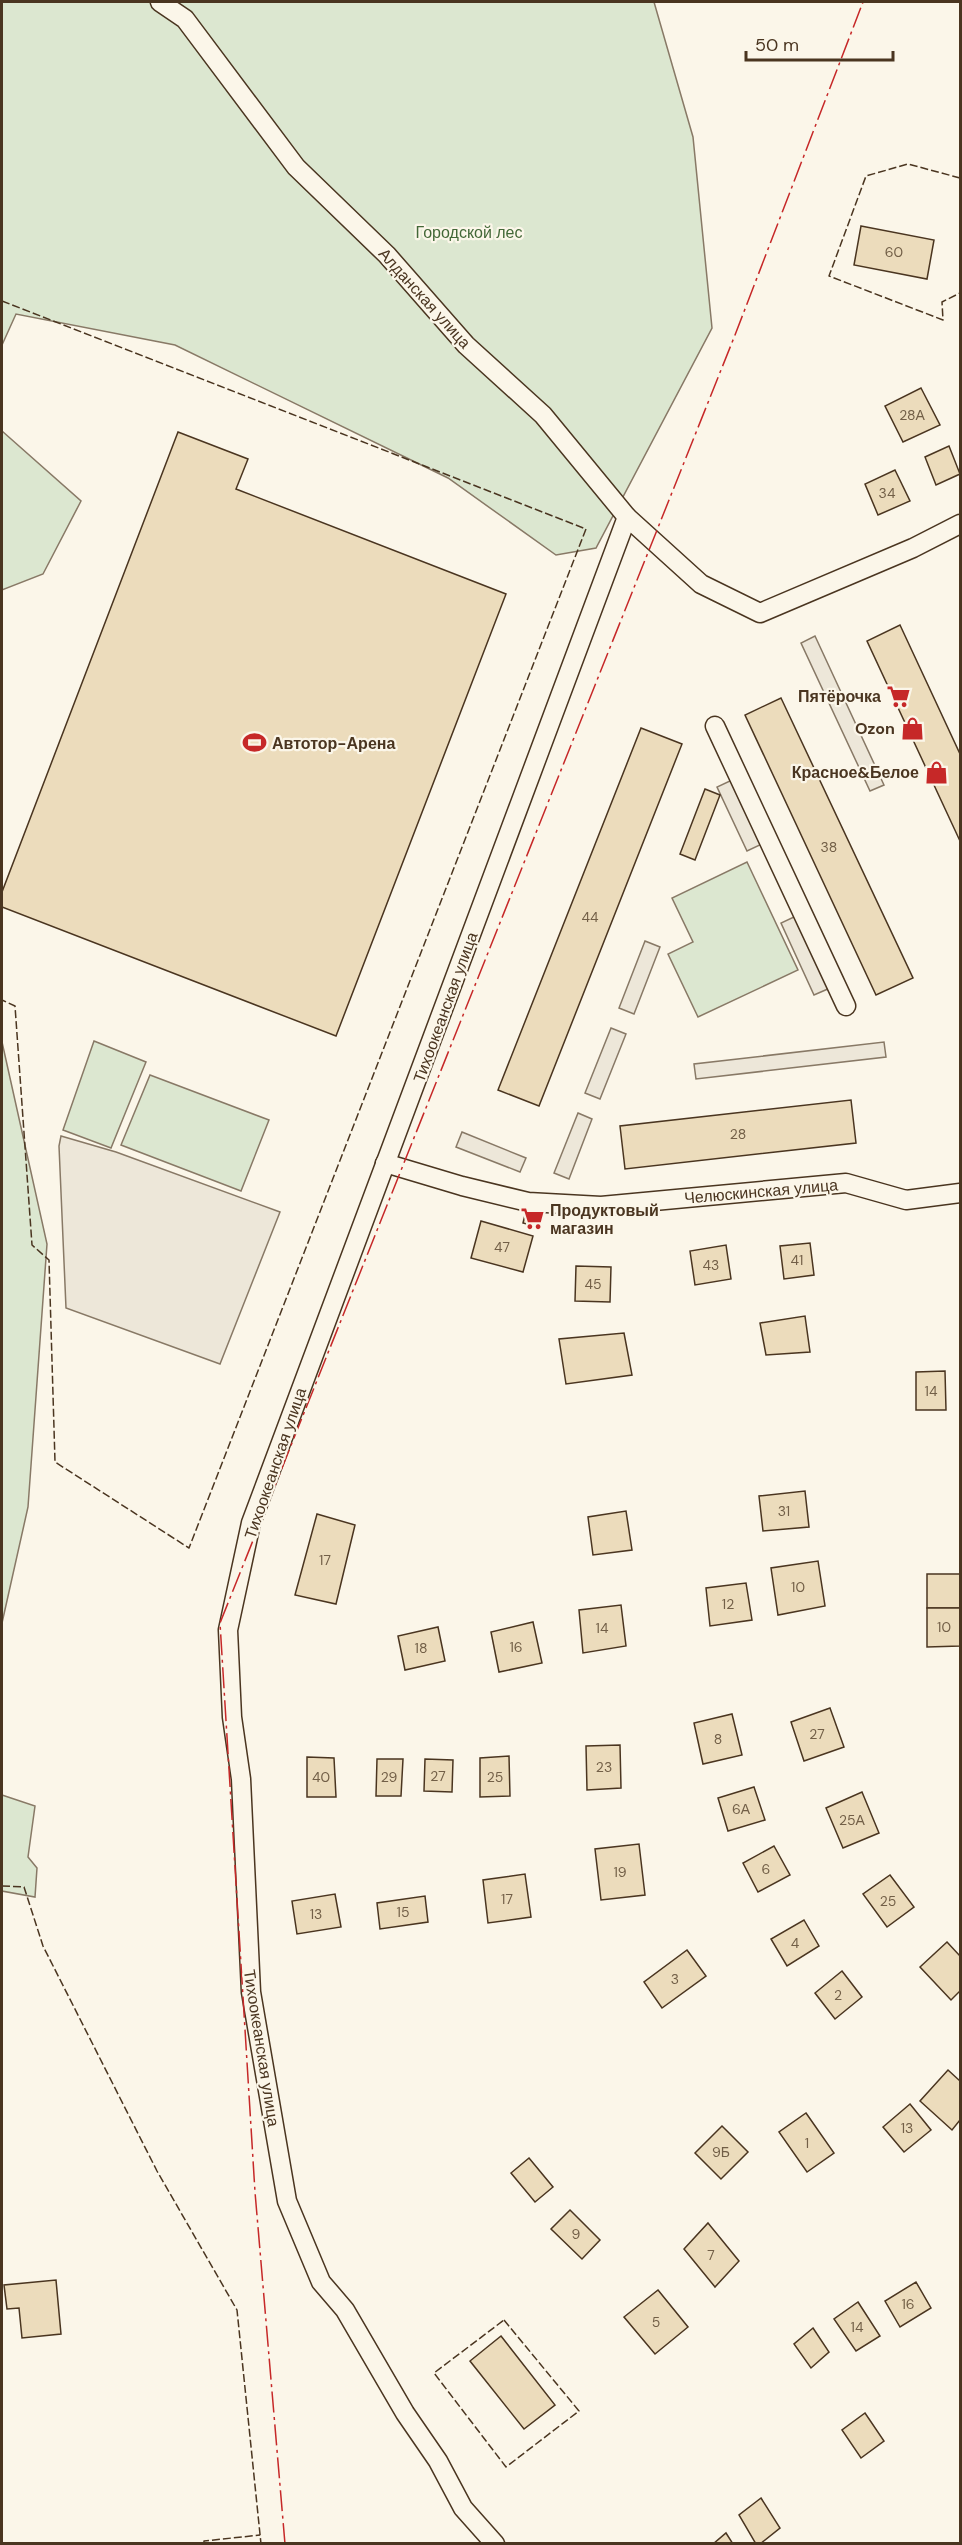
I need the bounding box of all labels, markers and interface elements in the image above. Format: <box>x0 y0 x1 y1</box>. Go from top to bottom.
scale bar <box>746 24 893 62</box>
text: 50 m <box>755 33 799 57</box>
park label: Городской лес <box>416 222 522 243</box>
house number: 60 <box>885 243 903 261</box>
street label: Алданская улица <box>374 244 475 353</box>
house number: 28А <box>899 406 925 424</box>
house number: 34 <box>879 484 896 502</box>
supermarket icon: Пятёрочка <box>886 683 912 709</box>
place label: Пятёрочка <box>798 686 881 707</box>
shop icon: Ozon <box>900 715 926 741</box>
place label: Ozon <box>855 718 895 739</box>
sports icon: Автотор-Арена <box>241 730 267 756</box>
place label: Автотор-Арена <box>272 733 395 754</box>
shop icon: Красное&Белое <box>924 759 950 785</box>
place label: Красное&Белое <box>792 762 919 783</box>
house number: 38 <box>821 838 837 856</box>
house number: 44 <box>582 908 599 926</box>
street label: Тихоокеанская улица <box>408 929 482 1085</box>
house number: 28 <box>730 1125 746 1143</box>
street label: Челюскинская улица <box>683 1174 839 1209</box>
place label: Продуктовый магазин <box>550 1200 659 1239</box>
supermarket icon: Продуктовый магазин <box>519 1206 545 1232</box>
house number: 47 <box>494 1238 510 1256</box>
house number: 41 <box>791 1251 803 1269</box>
house number: 43 <box>703 1256 719 1274</box>
house number: 45 <box>584 1275 602 1293</box>
house number: 14 <box>925 1382 938 1400</box>
street label: Тихоокеанская улица <box>240 1385 311 1542</box>
house number: 31 <box>778 1502 790 1520</box>
house number: 17 <box>319 1551 331 1569</box>
house number: 10 <box>791 1578 805 1596</box>
house number: 12 <box>722 1595 734 1613</box>
house number: 10 <box>937 1618 951 1636</box>
house number: 14 <box>596 1619 609 1637</box>
house number: 16 <box>509 1638 523 1656</box>
house number: 18 <box>415 1639 427 1657</box>
house number: 27 <box>809 1725 825 1743</box>
house number: 8 <box>714 1730 722 1748</box>
house number: 23 <box>596 1758 612 1776</box>
house number: 27 <box>430 1767 446 1785</box>
house number: 40 <box>312 1768 330 1786</box>
house number: 29 <box>381 1768 398 1786</box>
house number: 25 <box>487 1768 503 1786</box>
house number: 6А <box>732 1800 751 1818</box>
house number: 25А <box>839 1811 866 1829</box>
house number: 6 <box>762 1860 770 1878</box>
house number: 19 <box>613 1863 627 1881</box>
house number: 17 <box>501 1890 513 1908</box>
house number: 25 <box>880 1892 896 1910</box>
house number: 15 <box>397 1903 409 1921</box>
house number: 13 <box>310 1905 322 1923</box>
house number: 4 <box>791 1934 800 1952</box>
street label: Тихоокеанская улица <box>239 1968 284 2128</box>
house number: 3 <box>671 1970 679 1988</box>
house number: 2 <box>834 1986 842 2004</box>
house number: 13 <box>901 2119 913 2137</box>
house number: 1 <box>805 2134 809 2152</box>
house number: 9Б <box>712 2143 730 2161</box>
house number: 9 <box>572 2225 581 2243</box>
house number: 7 <box>707 2246 715 2264</box>
house number: 16 <box>901 2295 915 2313</box>
house number: 5 <box>652 2313 660 2331</box>
house number: 14 <box>851 2318 864 2336</box>

